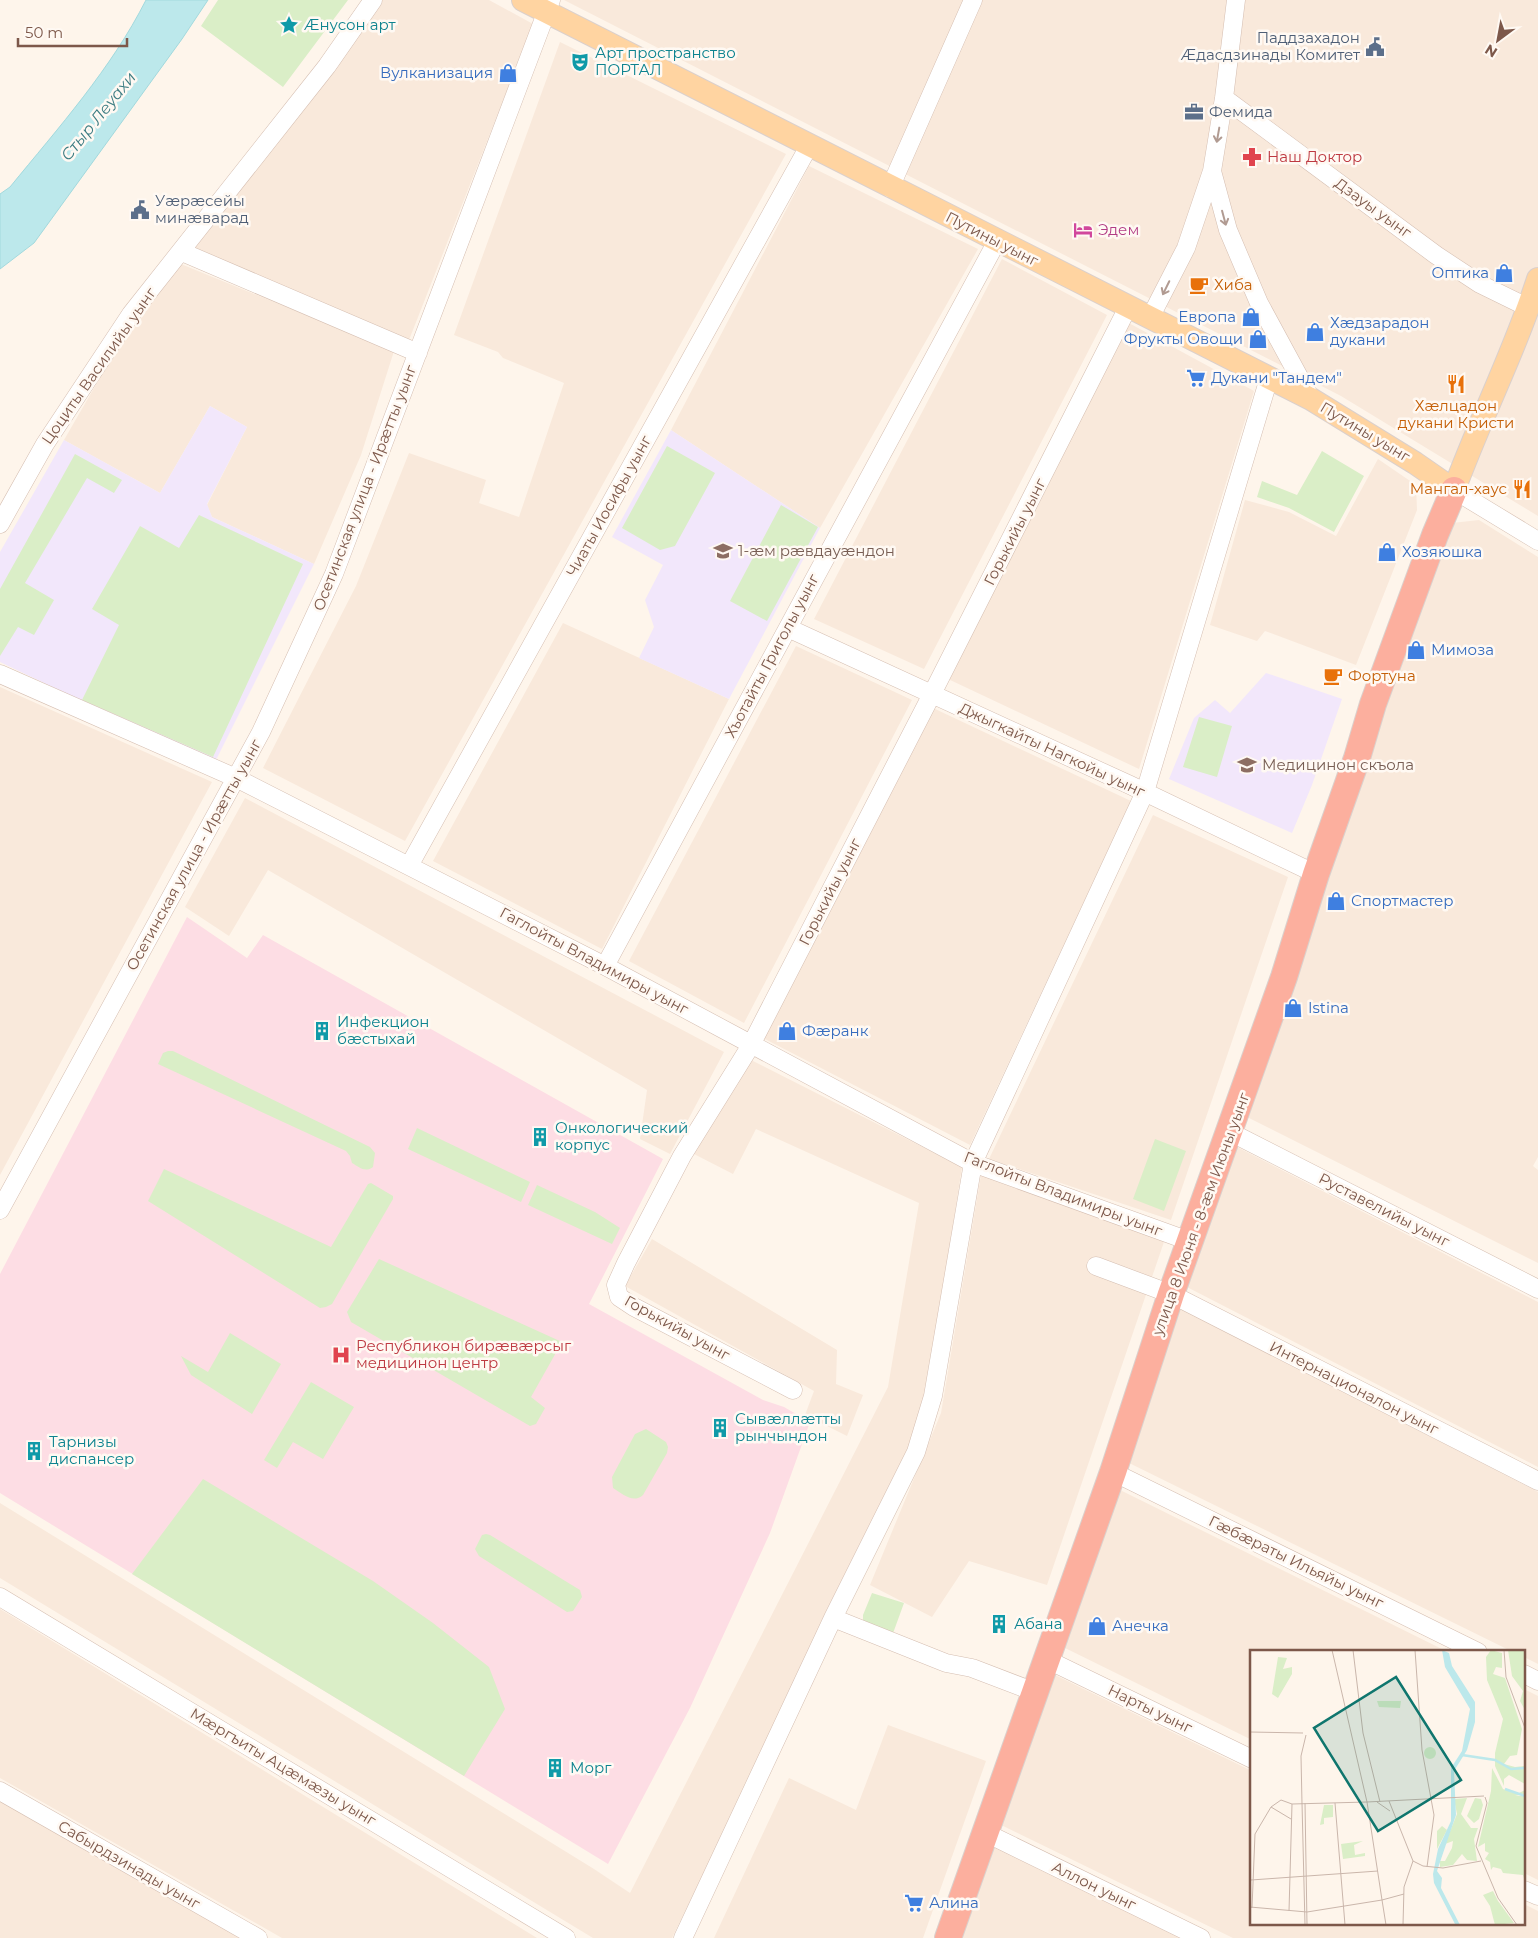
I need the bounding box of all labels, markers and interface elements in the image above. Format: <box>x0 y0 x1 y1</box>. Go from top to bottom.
place icon: Æнусон арт <box>278 14 300 36</box>
scale bar <box>18 15 126 47</box>
place label: Æнусон арт <box>304 15 396 34</box>
north arrow <box>1473 15 1523 65</box>
text: 50 m <box>25 23 63 42</box>
place label: Паддзахадон Æдасдзинады Комитет <box>1181 28 1361 64</box>
public building icon: Паддзахадон Æдасдзинады Комитет <box>1364 36 1386 58</box>
text: N <box>1482 40 1501 62</box>
place label: Арт пространство ПОРТАЛ <box>595 43 736 79</box>
theatre icon: Арт пространство ПОРТАЛ <box>569 51 591 73</box>
shop icon: Вулканизация <box>497 62 519 84</box>
place label: Вулканизация <box>380 63 493 82</box>
water label: Стыр Леуахи <box>57 68 140 164</box>
office icon: Фемида <box>1183 101 1205 123</box>
place label: Фемида <box>1209 102 1273 121</box>
one-way arrow <box>1213 127 1223 143</box>
pharmacy icon: Наш Доктор <box>1241 146 1263 168</box>
place label: Наш Доктор <box>1267 147 1362 166</box>
street label: Дзауы уынг <box>1331 173 1416 242</box>
place label: Уæрæсейы минæварад <box>155 191 249 227</box>
public building icon: Уæрæсейы минæварад <box>129 199 151 221</box>
street label: Путины уынг <box>943 207 1042 270</box>
one-way arrow <box>1220 209 1230 225</box>
hotel icon: Эдем <box>1072 219 1094 241</box>
place label: Эдем <box>1098 220 1139 239</box>
shop icon: Оптика <box>1493 262 1515 284</box>
place label: Оптика <box>1431 263 1489 282</box>
cafe icon: Хиба <box>1188 274 1210 296</box>
place label: Хиба <box>1214 275 1253 294</box>
one-way arrow <box>1160 280 1170 295</box>
street label: Цоциты Василийы уынг <box>37 283 161 448</box>
shop icon: Европа <box>1240 306 1262 328</box>
place label: Европа <box>1178 307 1236 326</box>
place label: Хæдзарадон дукани <box>1330 313 1429 349</box>
shop icon: Хæдзарадон дукани <box>1304 321 1326 343</box>
shop icon: Фрукты Овощи <box>1247 328 1269 350</box>
place label: Фрукты Овощи <box>1124 329 1243 348</box>
street label: Осетинская улица - Ирæтты уынг <box>309 361 421 613</box>
supermarket icon: Дукани "Тандем" <box>1185 367 1207 389</box>
place label: Дукани "Тандем" <box>1211 368 1342 387</box>
restaurant icon: Хæлцадон дукани Кристи <box>1445 373 1467 395</box>
place label: Хæлцадон дукани Кристи <box>1398 396 1514 432</box>
street label: Путины уынг <box>1317 397 1414 466</box>
street label: Чиаты Иосифы уынг <box>562 431 656 580</box>
street label: Горькийы уынг <box>979 474 1050 588</box>
restaurant icon: Мангал-хаус <box>1511 478 1533 500</box>
place label: Мангал-хаус <box>1410 479 1507 498</box>
school or university icon: 1-æм рӕвдауӕндон <box>712 540 734 562</box>
place label: 1-æм рӕвдауӕндон <box>738 541 895 560</box>
shop icon: Хозяюшка <box>1376 541 1398 563</box>
place label: Хозяюшка <box>1402 542 1482 561</box>
street label: Хъотайты Григолы уынг <box>720 570 823 741</box>
shop icon: Мимоза <box>1405 639 1427 661</box>
place label: Мимоза <box>1431 640 1494 659</box>
cafe icon: Фортуна <box>1322 665 1344 687</box>
place label: Фортуна <box>1348 666 1416 685</box>
street label: Джыгкайты Нагкойы уынг <box>956 698 1149 801</box>
street label: Осетинская улица - Ирæтты уынг <box>122 735 266 974</box>
school or university icon: Медицинон скъола <box>1236 754 1258 776</box>
place label: Медицинон скъола <box>1262 755 1414 774</box>
street label: Горькийы уынг <box>794 834 865 948</box>
shop icon: Спортмастер <box>1325 890 1347 912</box>
place label: Спортмастер <box>1351 891 1454 910</box>
street label: Гаглойты Владимиры уынг <box>497 903 693 1019</box>
shop icon: Istina <box>1282 997 1304 1019</box>
place label: Istina <box>1308 998 1349 1017</box>
place label: Инфекцион бæстыхай <box>337 1012 430 1048</box>
building icon: Инфекцион бæстыхай <box>311 1020 333 1042</box>
shop icon: Фæранк <box>776 1020 798 1042</box>
place label: Фæранк <box>802 1021 869 1040</box>
street label: улица 8 Июня - 8-ӕм Июны уынг <box>1147 1089 1254 1339</box>
place label: Онкологический корпус <box>555 1118 688 1154</box>
building icon: Онкологический корпус <box>529 1126 551 1148</box>
street label: Гаглойты Владимиры уынг <box>961 1147 1166 1240</box>
street label: Руставелийы уынг <box>1316 1168 1454 1251</box>
street label: Горькийы уынг <box>621 1291 734 1365</box>
place label: Республикон бирæвæрсыг медицинон центр <box>356 1336 572 1372</box>
street label: Интернационалон уынг <box>1267 1337 1443 1439</box>
hospital icon: Республикон бирæвæрсыг медицинон центр <box>330 1344 352 1366</box>
place label: Сывæллæтты рынчындон <box>735 1409 841 1445</box>
building icon: Сывæллæтты рынчындон <box>709 1417 731 1439</box>
place label: Тарнизы диспансер <box>49 1432 134 1468</box>
building icon: Тарнизы диспансер <box>23 1440 45 1462</box>
street label: Гæбæраты Ильяйы уынг <box>1206 1511 1387 1613</box>
building icon: Абана <box>988 1613 1010 1635</box>
place label: Абана <box>1014 1614 1062 1633</box>
shop icon: Анечка <box>1086 1615 1108 1637</box>
place label: Анечка <box>1112 1616 1169 1635</box>
inset map <box>1250 1650 1526 1926</box>
street label: Нарты уынг <box>1105 1680 1196 1737</box>
street label: Мӕргъиты Ацӕмӕзы уынг <box>187 1703 380 1830</box>
building icon: Морг <box>544 1757 566 1779</box>
place label: Морг <box>570 1758 612 1777</box>
street label: Сабырдзинады уынг <box>55 1816 205 1914</box>
street label: Аллон уынг <box>1049 1857 1140 1914</box>
supermarket icon: Алина <box>903 1892 925 1914</box>
place label: Алина <box>929 1893 979 1912</box>

